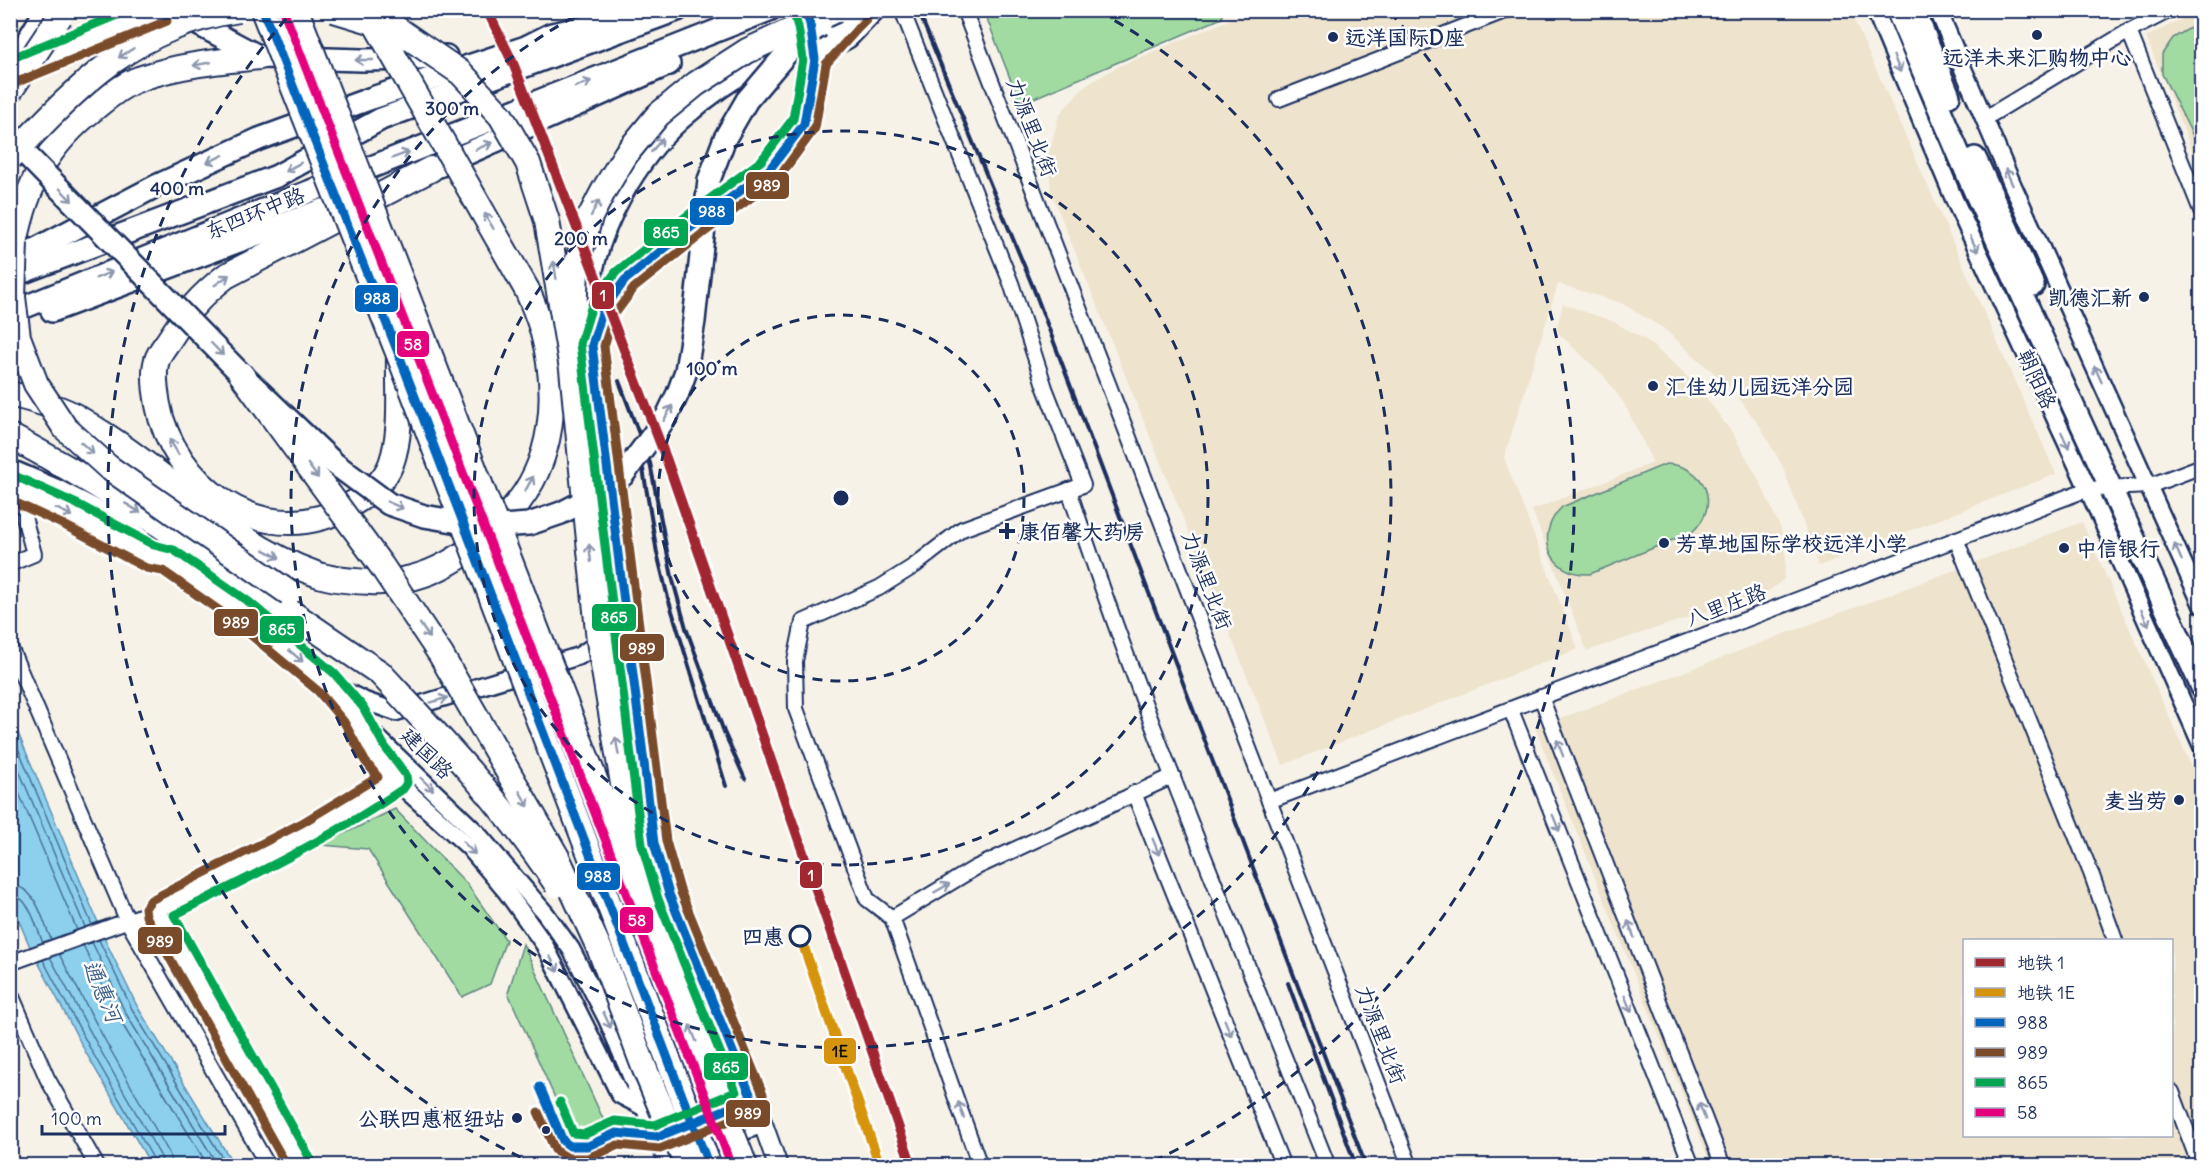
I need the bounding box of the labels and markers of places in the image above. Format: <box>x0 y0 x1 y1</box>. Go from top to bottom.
place label: 远洋国际D座 <box>1345 24 1465 51</box>
marker: 远洋未来汇购物中心 <box>2030 28 2044 42</box>
marker: 远洋国际D座 <box>1326 30 1340 44</box>
place label: 远洋未来汇购物中心 <box>1943 44 2132 71</box>
place label: 凯德汇新 <box>2048 284 2132 311</box>
marker: 凯德汇新 <box>2137 290 2151 304</box>
place label: 汇佳幼儿园远洋分园 <box>1665 373 1854 400</box>
marker: 汇佳幼儿园远洋分园 <box>1646 379 1660 393</box>
centre of rings <box>831 488 851 508</box>
place label: 康佰馨大药房 <box>1019 518 1145 545</box>
marker: 康佰馨大药房 <box>1000 524 1014 538</box>
place label: 芳草地国际学校远洋小学 <box>1676 530 1907 557</box>
place label: 中信银行 <box>2076 535 2160 562</box>
marker: 芳草地国际学校远洋小学 <box>1657 536 1671 550</box>
marker: 中信银行 <box>2057 541 2071 555</box>
place label: 麦当劳 <box>2104 787 2167 814</box>
marker: 麦当劳 <box>2172 793 2186 807</box>
place label: 四惠 <box>742 923 784 950</box>
marker: 四惠 <box>789 925 811 947</box>
place label: 公联四惠枢纽站 <box>358 1105 505 1132</box>
marker: 公联四惠枢纽站 <box>510 1111 524 1125</box>
unlabelled marker <box>540 1124 552 1136</box>

